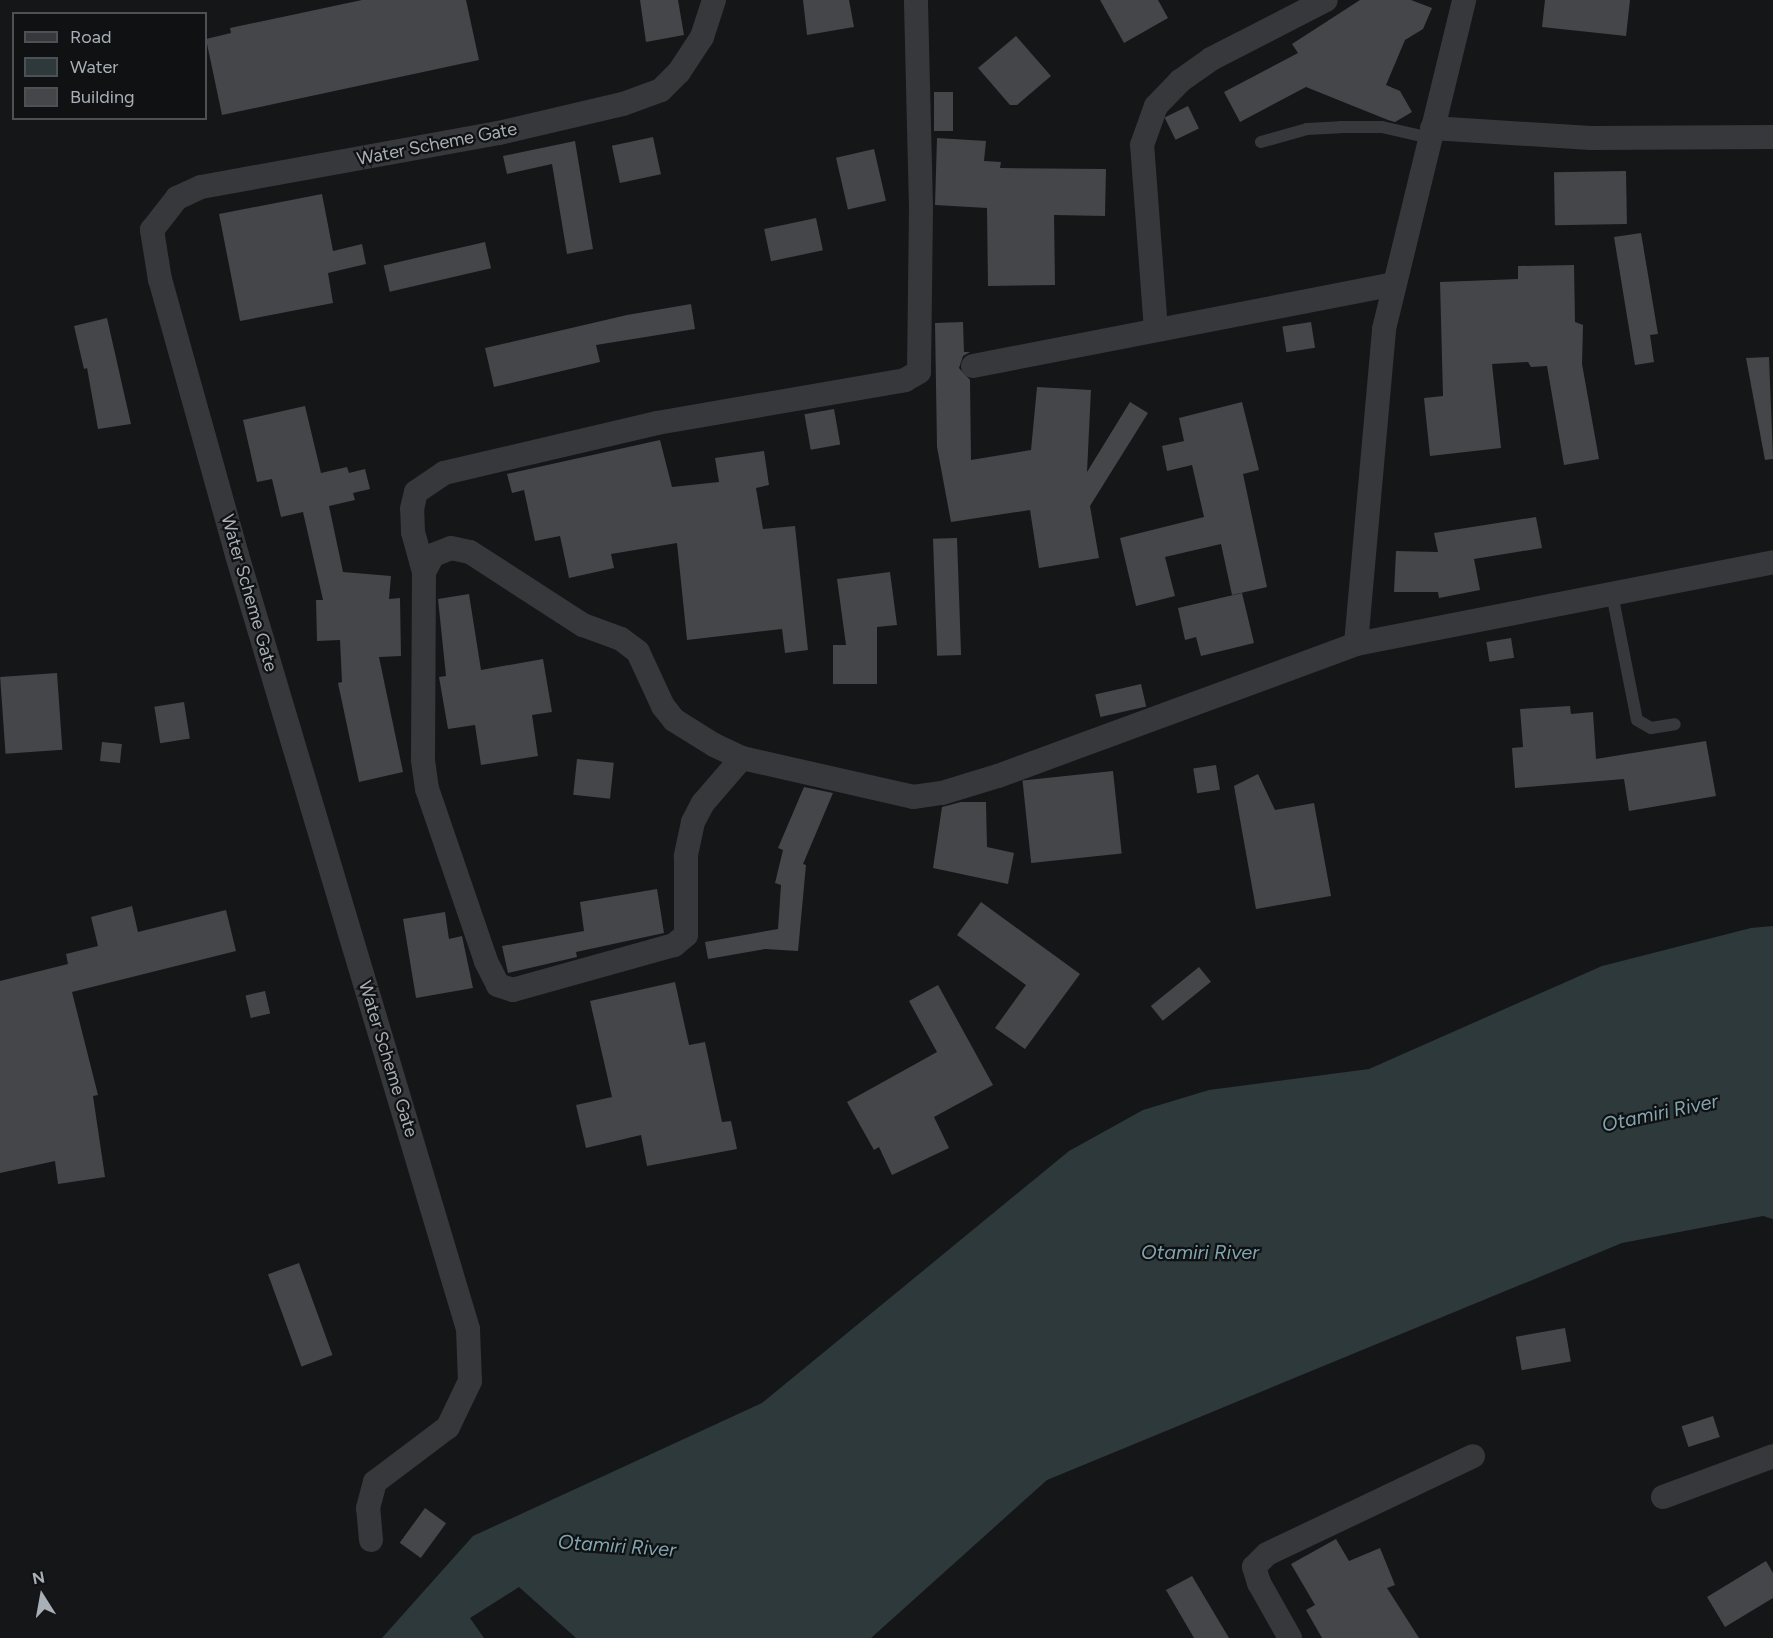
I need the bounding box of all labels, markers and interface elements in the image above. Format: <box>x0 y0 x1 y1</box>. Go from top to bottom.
legend <box>12 12 207 120</box>
text: Road <box>70 26 111 48</box>
text: Water <box>70 56 118 78</box>
text: Building <box>70 86 135 108</box>
street label: Water Scheme Gate <box>355 118 519 170</box>
street label: Water Scheme Gate <box>216 512 282 674</box>
street label: Water Scheme Gate <box>354 978 422 1140</box>
water label: Otamiri River <box>1600 1089 1720 1137</box>
water label: Otamiri River <box>1141 1240 1259 1264</box>
water label: Otamiri River <box>557 1530 677 1562</box>
north arrow <box>12 1566 72 1626</box>
text: N <box>31 1567 46 1588</box>

